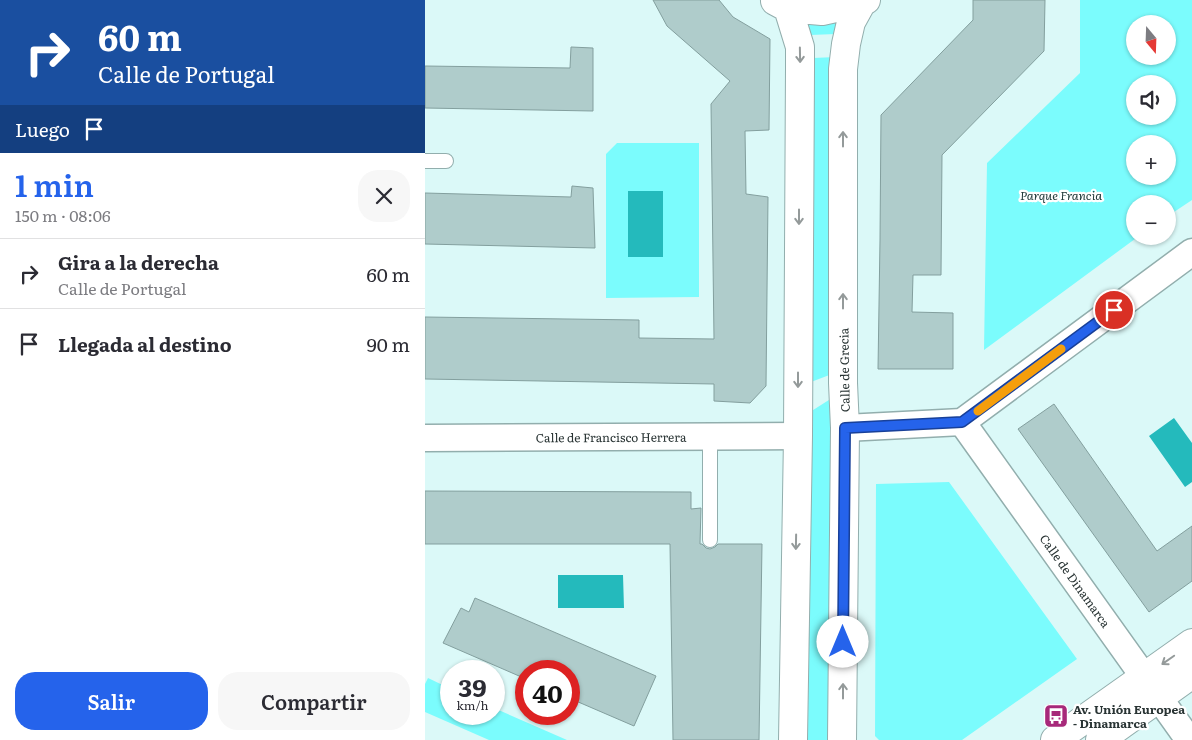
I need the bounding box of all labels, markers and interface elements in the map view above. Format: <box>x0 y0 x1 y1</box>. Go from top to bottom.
text: 60 m <box>98 10 182 62</box>
north arrow <box>1126 15 1176 65</box>
map controls <box>1126 15 1176 245</box>
icon: right <box>15 20 80 85</box>
one-way arrow <box>795 46 805 63</box>
text: Calle de Portugal <box>98 57 275 90</box>
button: sound <box>1126 75 1176 125</box>
text: Luego <box>15 115 70 143</box>
icon: arrive <box>80 115 108 143</box>
one-way arrow <box>838 131 848 148</box>
button: + <box>1126 135 1176 185</box>
text: 1 min <box>15 162 94 206</box>
button: close <box>358 170 410 222</box>
park label: Parque Francia <box>1020 186 1102 204</box>
button: − <box>1126 195 1176 245</box>
text: 150 m · 08:06 <box>15 203 111 227</box>
one-way arrow <box>794 209 804 225</box>
text: Gira a la derecha <box>58 248 219 276</box>
icon: right <box>15 260 43 288</box>
text: 60 m <box>367 260 410 288</box>
text: Calle de Portugal <box>58 276 186 300</box>
pin <box>1093 289 1135 331</box>
one-way arrow <box>838 294 848 310</box>
icon: arrive <box>1100 296 1128 324</box>
street label: Calle de Grecia <box>834 327 854 412</box>
icon: arrive <box>15 330 43 358</box>
text: Llegada al destino <box>58 330 232 358</box>
text: 90 m <box>367 330 410 358</box>
one-way arrow <box>793 372 803 388</box>
street label: Calle de Francisco Herrera <box>536 428 687 446</box>
street label: Calle de Dinamarca <box>1036 530 1115 631</box>
one-way arrow <box>791 534 801 550</box>
position arrow <box>816 615 868 667</box>
one-way arrow <box>1161 655 1175 665</box>
speed limit sign: 40 <box>515 660 580 725</box>
text: 39 <box>458 668 487 705</box>
button: Salir <box>15 672 208 730</box>
button: Compartir <box>218 672 410 730</box>
one-way arrow <box>838 684 848 700</box>
text: km/h <box>457 696 488 714</box>
place label: Av. Unión Europea - Dinamarca <box>1073 700 1185 732</box>
bus stop icon: Av. Unión Europea - Dinamarca <box>1043 703 1069 729</box>

